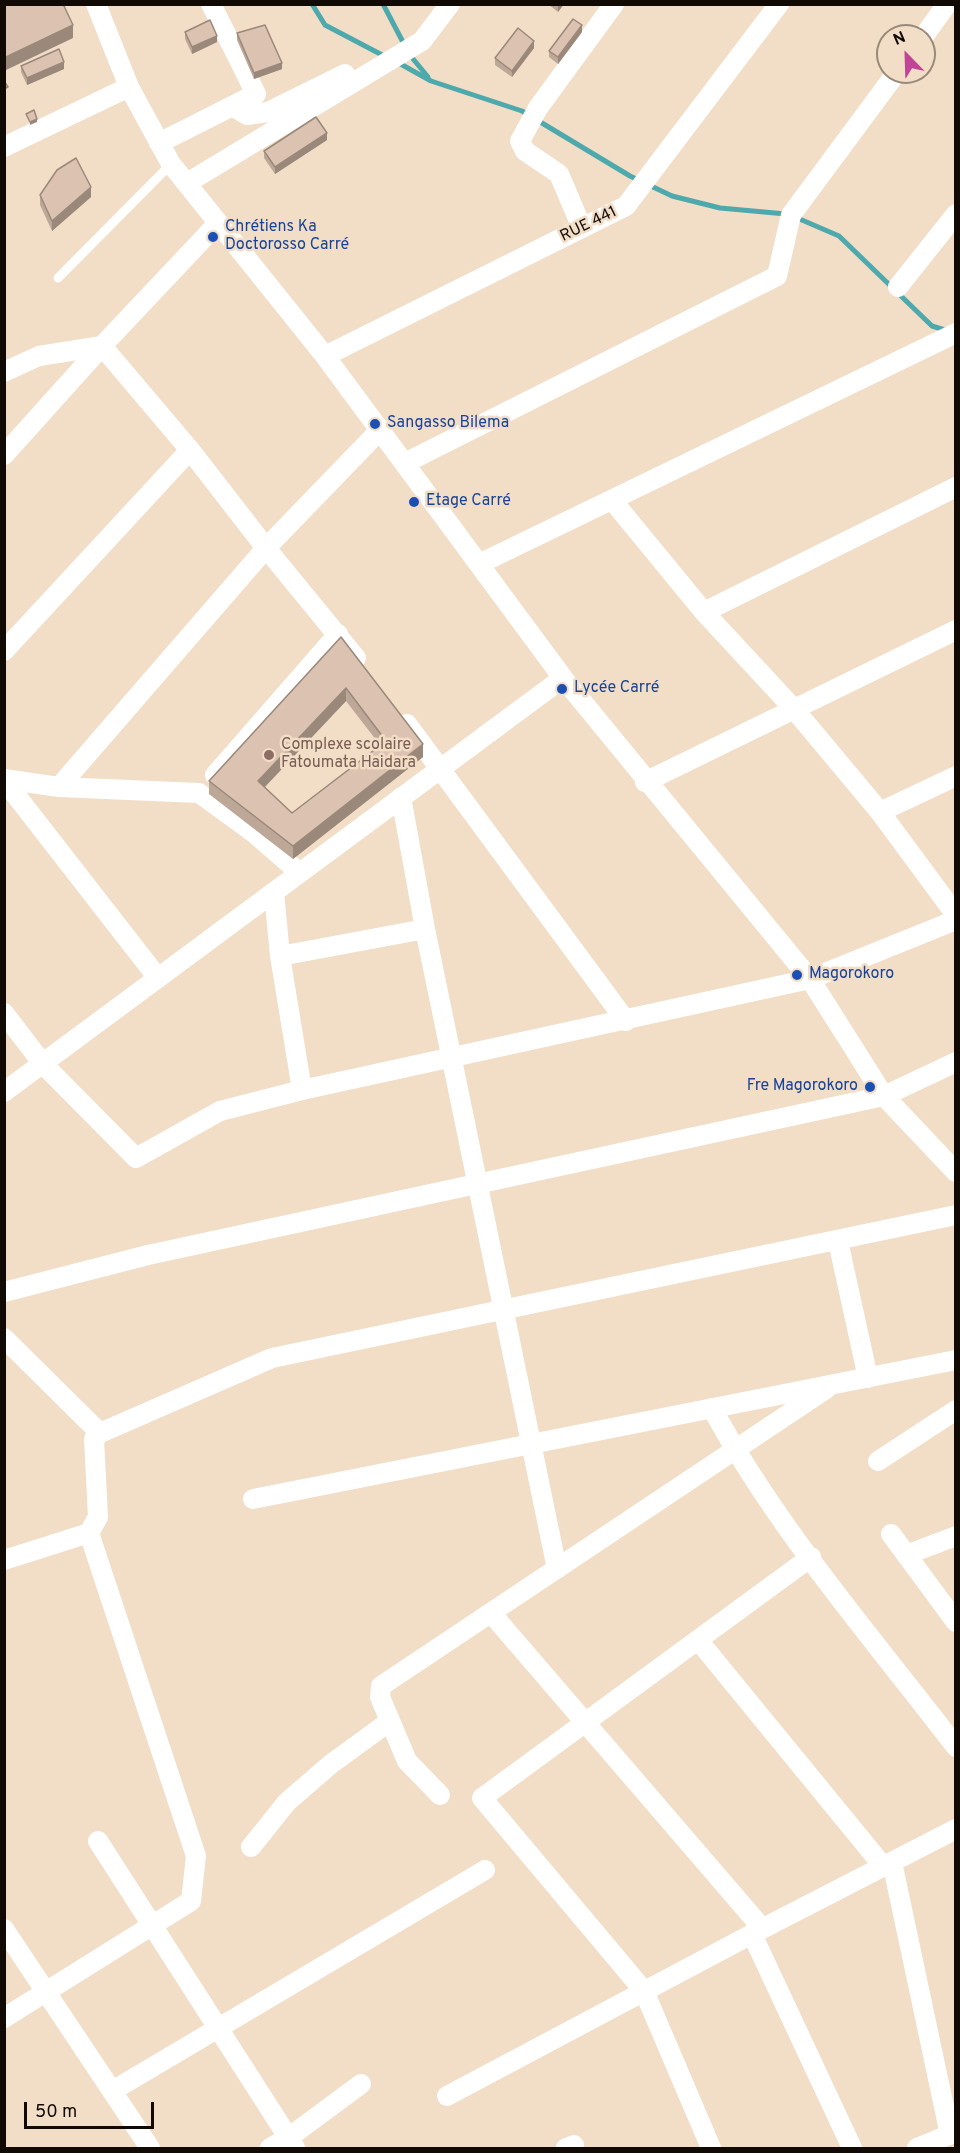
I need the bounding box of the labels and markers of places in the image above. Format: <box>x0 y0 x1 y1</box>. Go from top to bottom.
place label: Chrétiens Ka Doctorosso Carré <box>225 218 349 256</box>
marker: Chrétiens Ka Doctorosso Carré <box>206 230 220 244</box>
place label: Sangasso Bilema <box>387 414 509 434</box>
marker: Sangasso Bilema <box>368 417 382 431</box>
place label: Etage Carré <box>426 492 511 512</box>
marker: Etage Carré <box>407 495 421 509</box>
place label: Lycée Carré <box>574 679 659 699</box>
marker: Lycée Carré <box>555 682 569 696</box>
place label: Complexe scolaire Fatoumata Haidara <box>281 736 416 774</box>
marker: Complexe scolaire Fatoumata Haidara <box>262 748 276 762</box>
place label: Magorokoro <box>809 965 894 985</box>
marker: Magorokoro <box>790 968 804 982</box>
place label: Fre Magorokoro <box>747 1077 858 1097</box>
marker: Fre Magorokoro <box>863 1080 877 1094</box>

